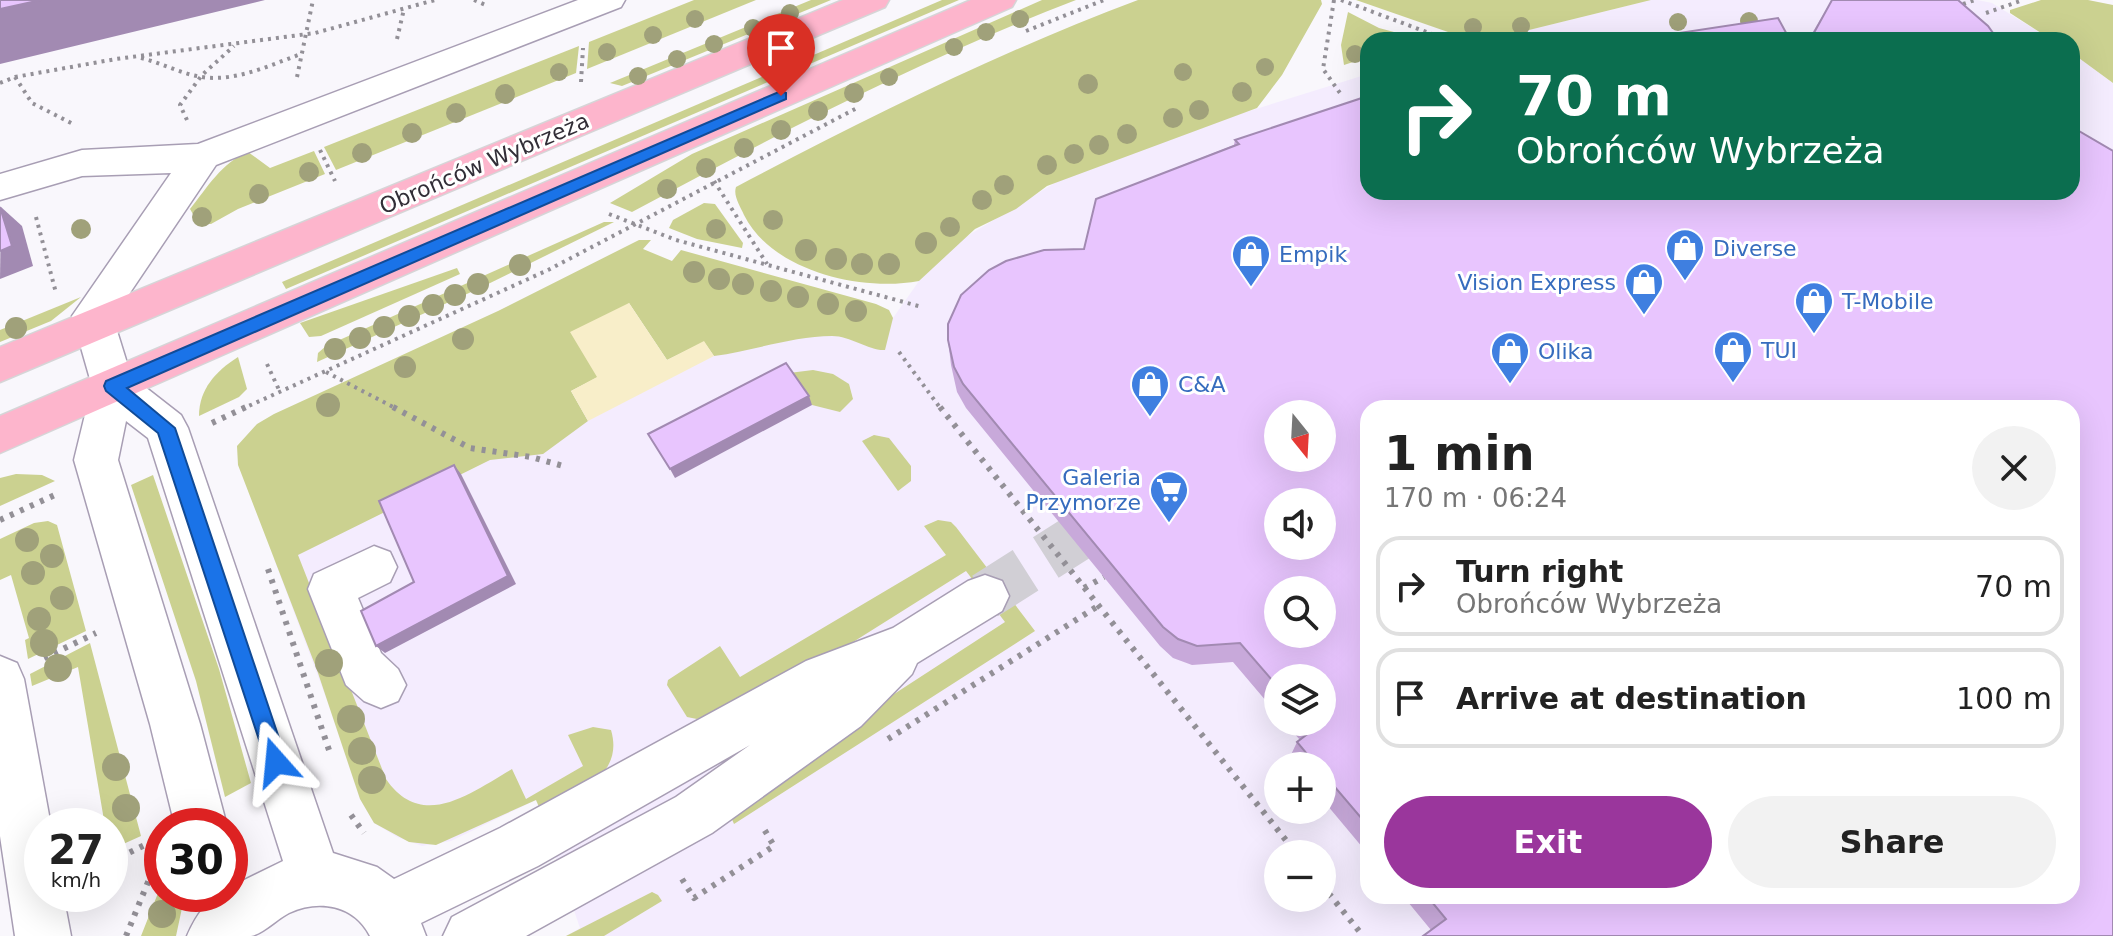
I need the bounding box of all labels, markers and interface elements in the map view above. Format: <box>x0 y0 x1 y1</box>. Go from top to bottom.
pin <box>747 14.0 815 96</box>
icon: arrive <box>759 26 803 70</box>
text: 70 m <box>1516 63 1672 128</box>
icon: right <box>1384 64 1488 168</box>
street label: Obrońców Wybrzeża <box>376 108 593 219</box>
text: Obrońców Wybrzeża <box>1516 130 1885 171</box>
shop icon: Diverse <box>1664 227 1706 282</box>
shop icon: Empik <box>1230 233 1272 288</box>
place label: Diverse <box>1713 236 1797 261</box>
place label: Empik <box>1279 242 1347 267</box>
shop icon: Vision Express <box>1623 261 1665 316</box>
place label: Vision Express <box>1457 270 1616 295</box>
shop icon: T-Mobile <box>1793 280 1835 335</box>
place label: T-Mobile <box>1841 289 1934 314</box>
shop icon: TUI <box>1712 329 1754 384</box>
shop icon: Olika <box>1489 330 1531 385</box>
place label: TUI <box>1760 338 1797 363</box>
place label: Olika <box>1538 339 1593 364</box>
shop icon: C&A <box>1129 363 1171 418</box>
place label: C&A <box>1178 372 1226 397</box>
north arrow <box>1264 400 1336 472</box>
map controls <box>1264 400 1336 912</box>
text: 1 min <box>1384 425 1535 481</box>
button: close <box>1972 426 2056 510</box>
place label: Galeria Przymorze <box>1025 465 1141 515</box>
supermarket icon: Galeria Przymorze <box>1148 469 1190 524</box>
text: 170 m · 06:24 <box>1384 483 1567 513</box>
button: sound <box>1264 488 1336 560</box>
text: Turn right <box>1456 554 1623 589</box>
icon: right <box>1388 564 1432 608</box>
text: 70 m <box>1975 569 2052 604</box>
button: search <box>1264 576 1336 648</box>
text: Obrońców Wybrzeża <box>1456 589 1722 619</box>
button: layers <box>1264 664 1336 736</box>
icon: arrive <box>1388 676 1432 720</box>
text: Arrive at destination <box>1456 681 1807 716</box>
text: 100 m <box>1956 681 2052 716</box>
position arrow <box>234 720 318 804</box>
button: + <box>1264 752 1336 824</box>
button: Exit <box>1384 796 1712 888</box>
button: Share <box>1728 796 2056 888</box>
speed limit sign: 30 <box>144 808 248 912</box>
text: 27 <box>48 827 104 873</box>
button: − <box>1264 840 1336 912</box>
text: km/h <box>51 868 101 892</box>

